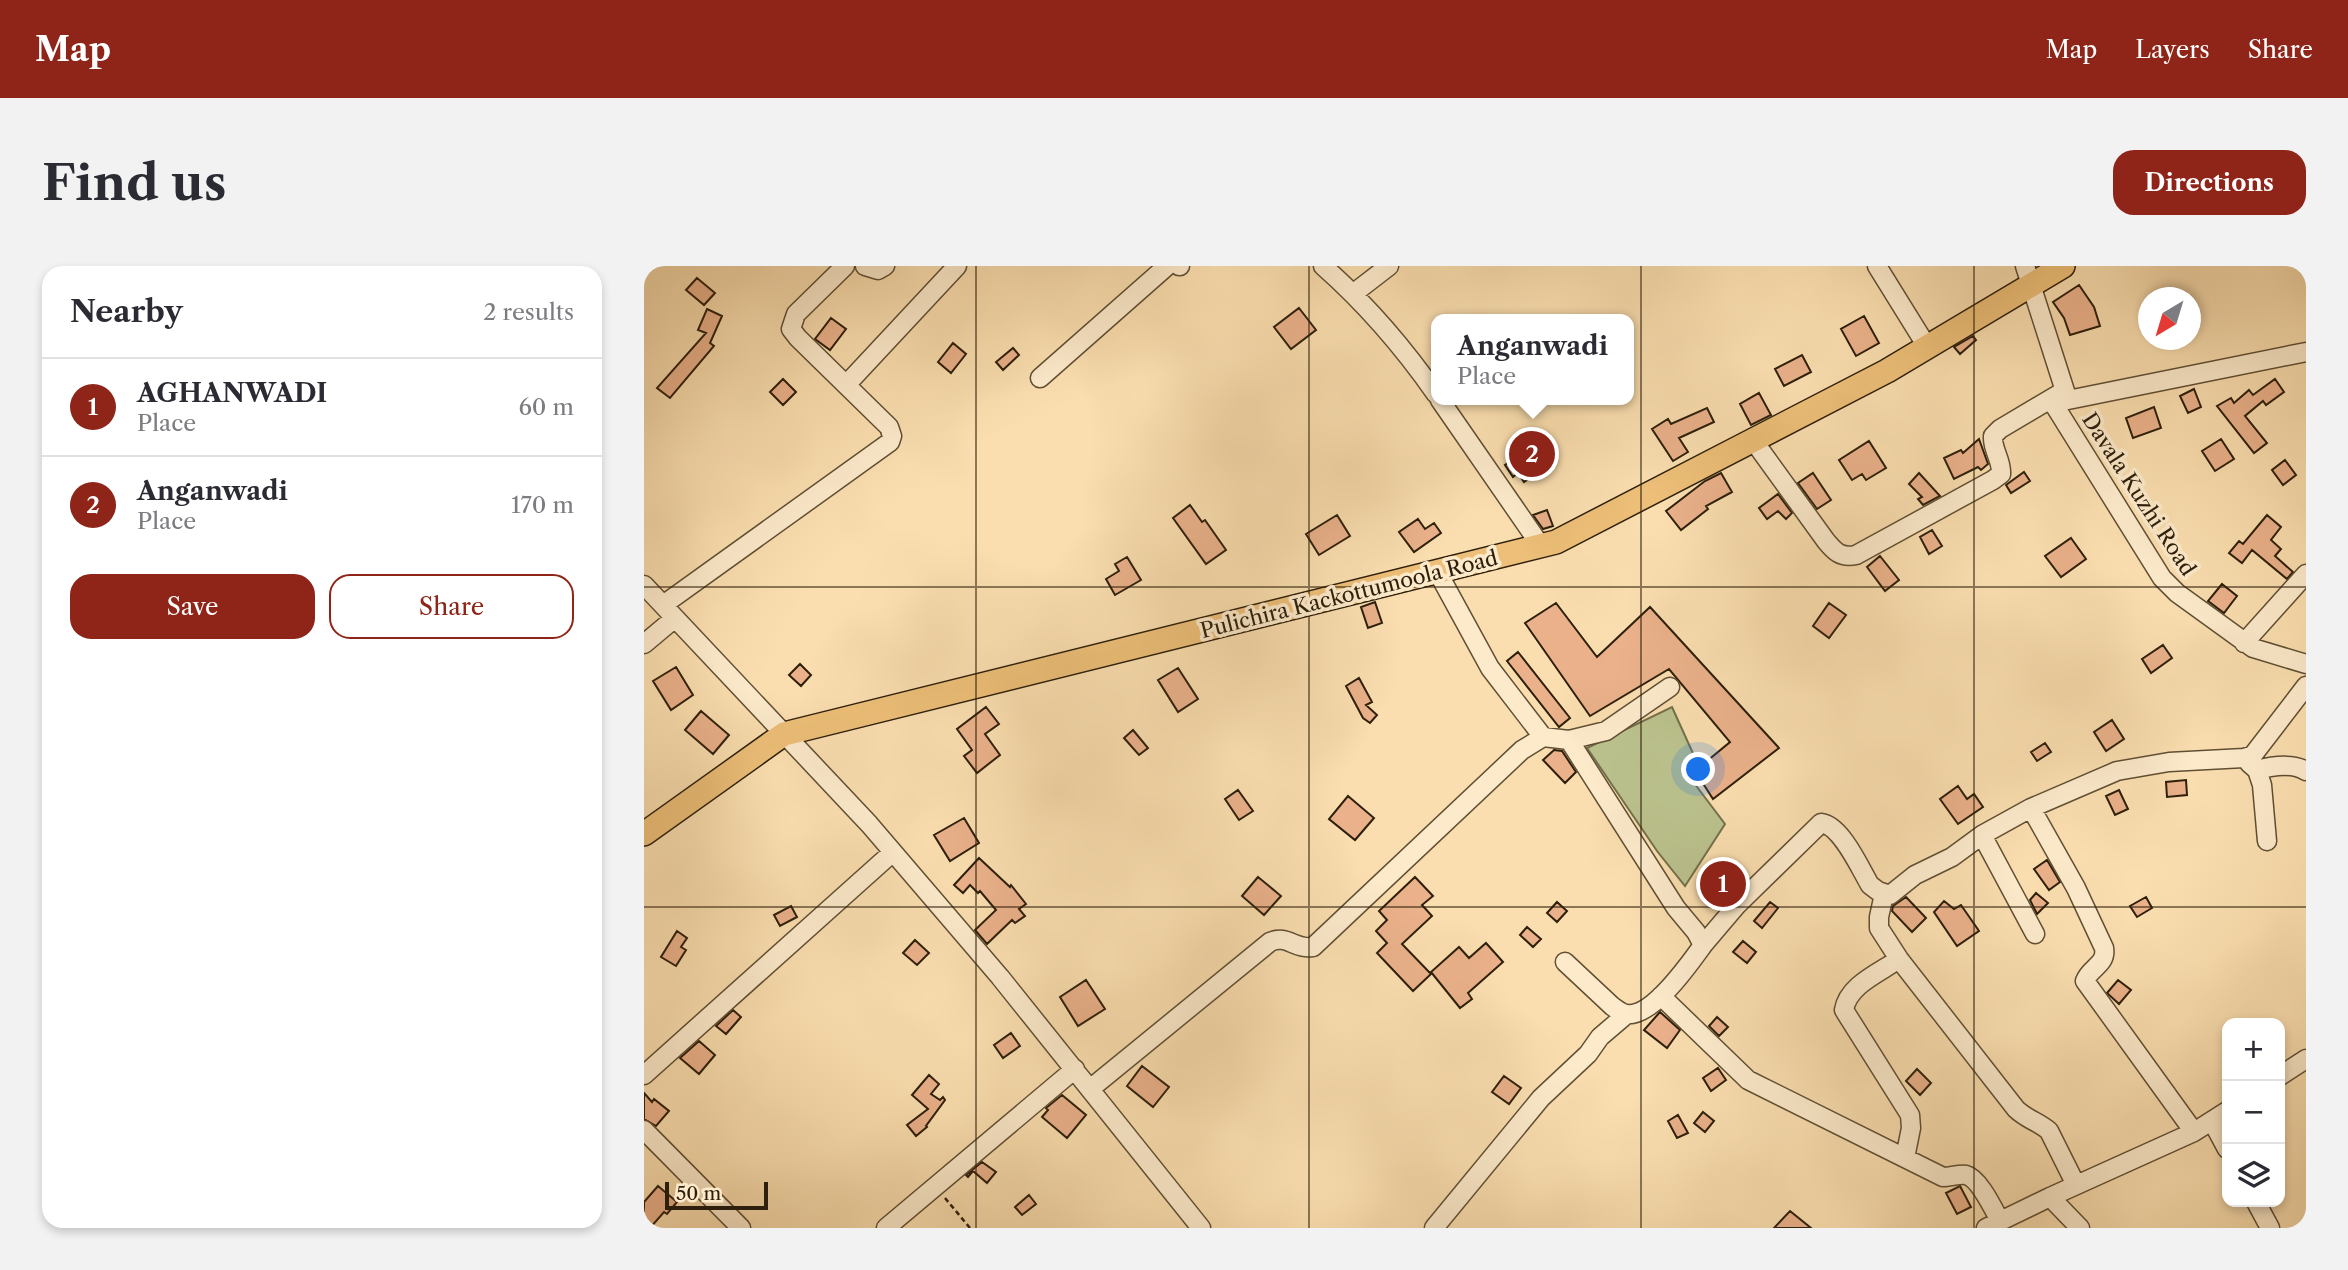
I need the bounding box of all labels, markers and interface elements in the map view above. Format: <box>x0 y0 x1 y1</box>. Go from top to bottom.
text: Map <box>35 29 111 70</box>
text: Map <box>2046 35 2097 64</box>
text: Layers <box>2135 35 2210 64</box>
text: Share <box>2248 35 2313 64</box>
button: Directions <box>2113 150 2306 215</box>
text: Find us <box>42 152 226 213</box>
north arrow <box>2138 287 2201 350</box>
text: Nearby <box>70 293 183 330</box>
text: 2 results <box>483 298 574 326</box>
popup <box>1431 314 1634 405</box>
text: Anganwadi <box>1457 330 1608 362</box>
text: Place <box>1457 362 1516 390</box>
text: AGHANWADI <box>137 377 327 409</box>
text: 1 <box>88 393 98 421</box>
text: 60 m <box>518 393 574 421</box>
street label: Davala Kuzhi Road <box>2077 408 2201 580</box>
text: Place <box>137 409 196 437</box>
pin: 2 <box>1509 428 1555 480</box>
text: Anganwadi <box>137 475 288 507</box>
text: 2 <box>86 491 100 519</box>
text: 170 m <box>511 491 574 519</box>
text: Place <box>137 507 196 535</box>
street label: Pulichira Kackottumoola Road <box>1198 545 1500 643</box>
button: Save <box>70 574 315 639</box>
button: Share <box>329 574 574 639</box>
your location <box>1681 752 1715 786</box>
pin: 1 <box>1700 858 1746 910</box>
map controls <box>2222 1018 2285 1207</box>
button: + <box>2222 1018 2285 1081</box>
button: − <box>2222 1081 2285 1144</box>
button: layers <box>2222 1144 2285 1207</box>
scale bar <box>665 1179 768 1211</box>
text: 50 m <box>676 1182 721 1205</box>

